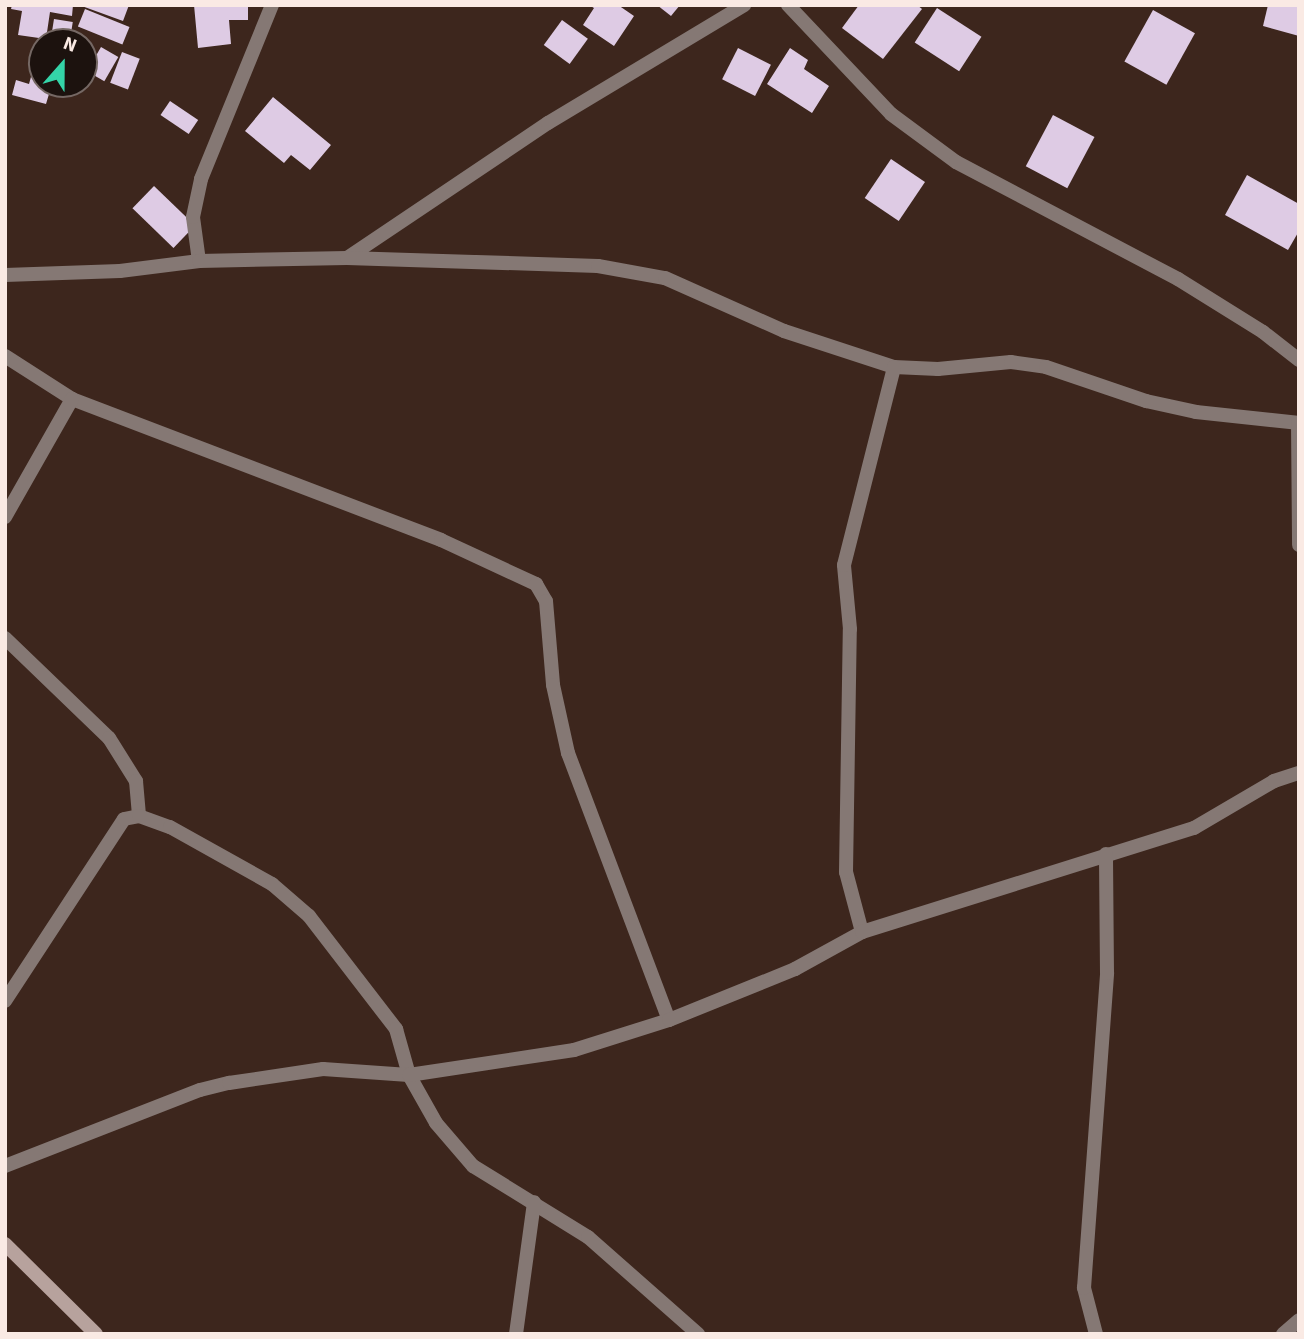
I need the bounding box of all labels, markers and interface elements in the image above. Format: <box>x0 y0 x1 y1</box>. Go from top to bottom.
north arrow <box>28 28 98 98</box>
text: N <box>59 30 81 60</box>

